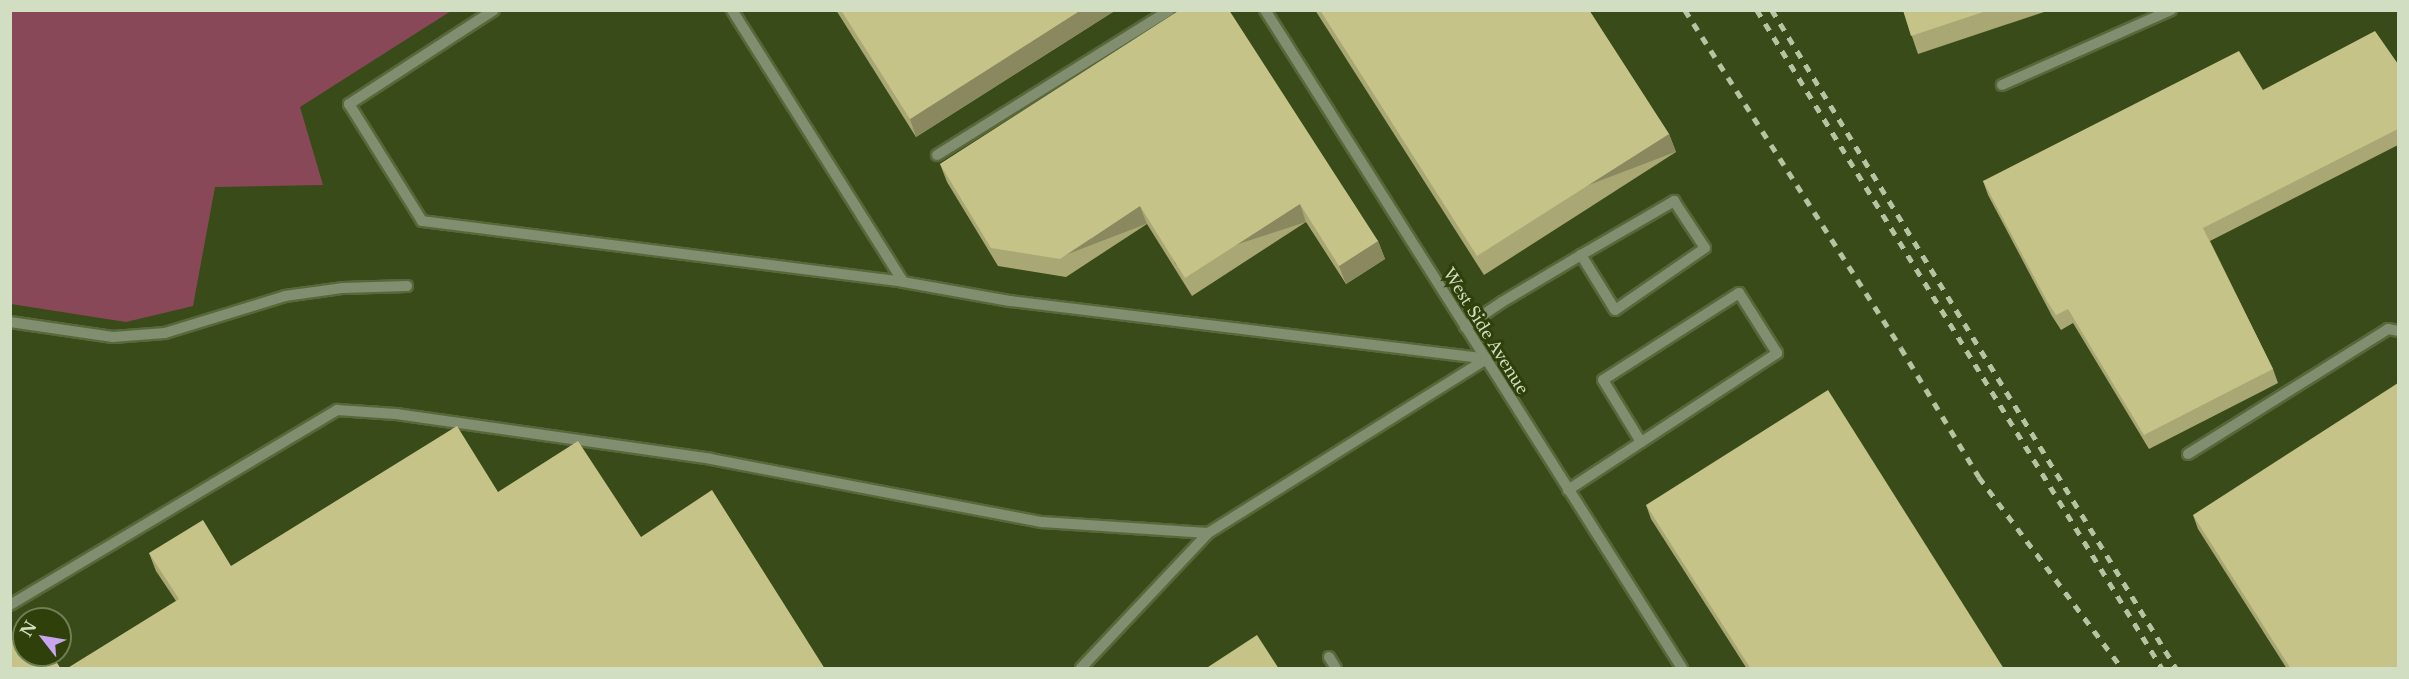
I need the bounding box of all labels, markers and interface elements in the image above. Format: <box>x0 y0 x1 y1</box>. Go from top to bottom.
street label: West Side Avenue <box>1439 264 1533 398</box>
north arrow <box>12 607 72 667</box>
text: N <box>16 617 41 640</box>

